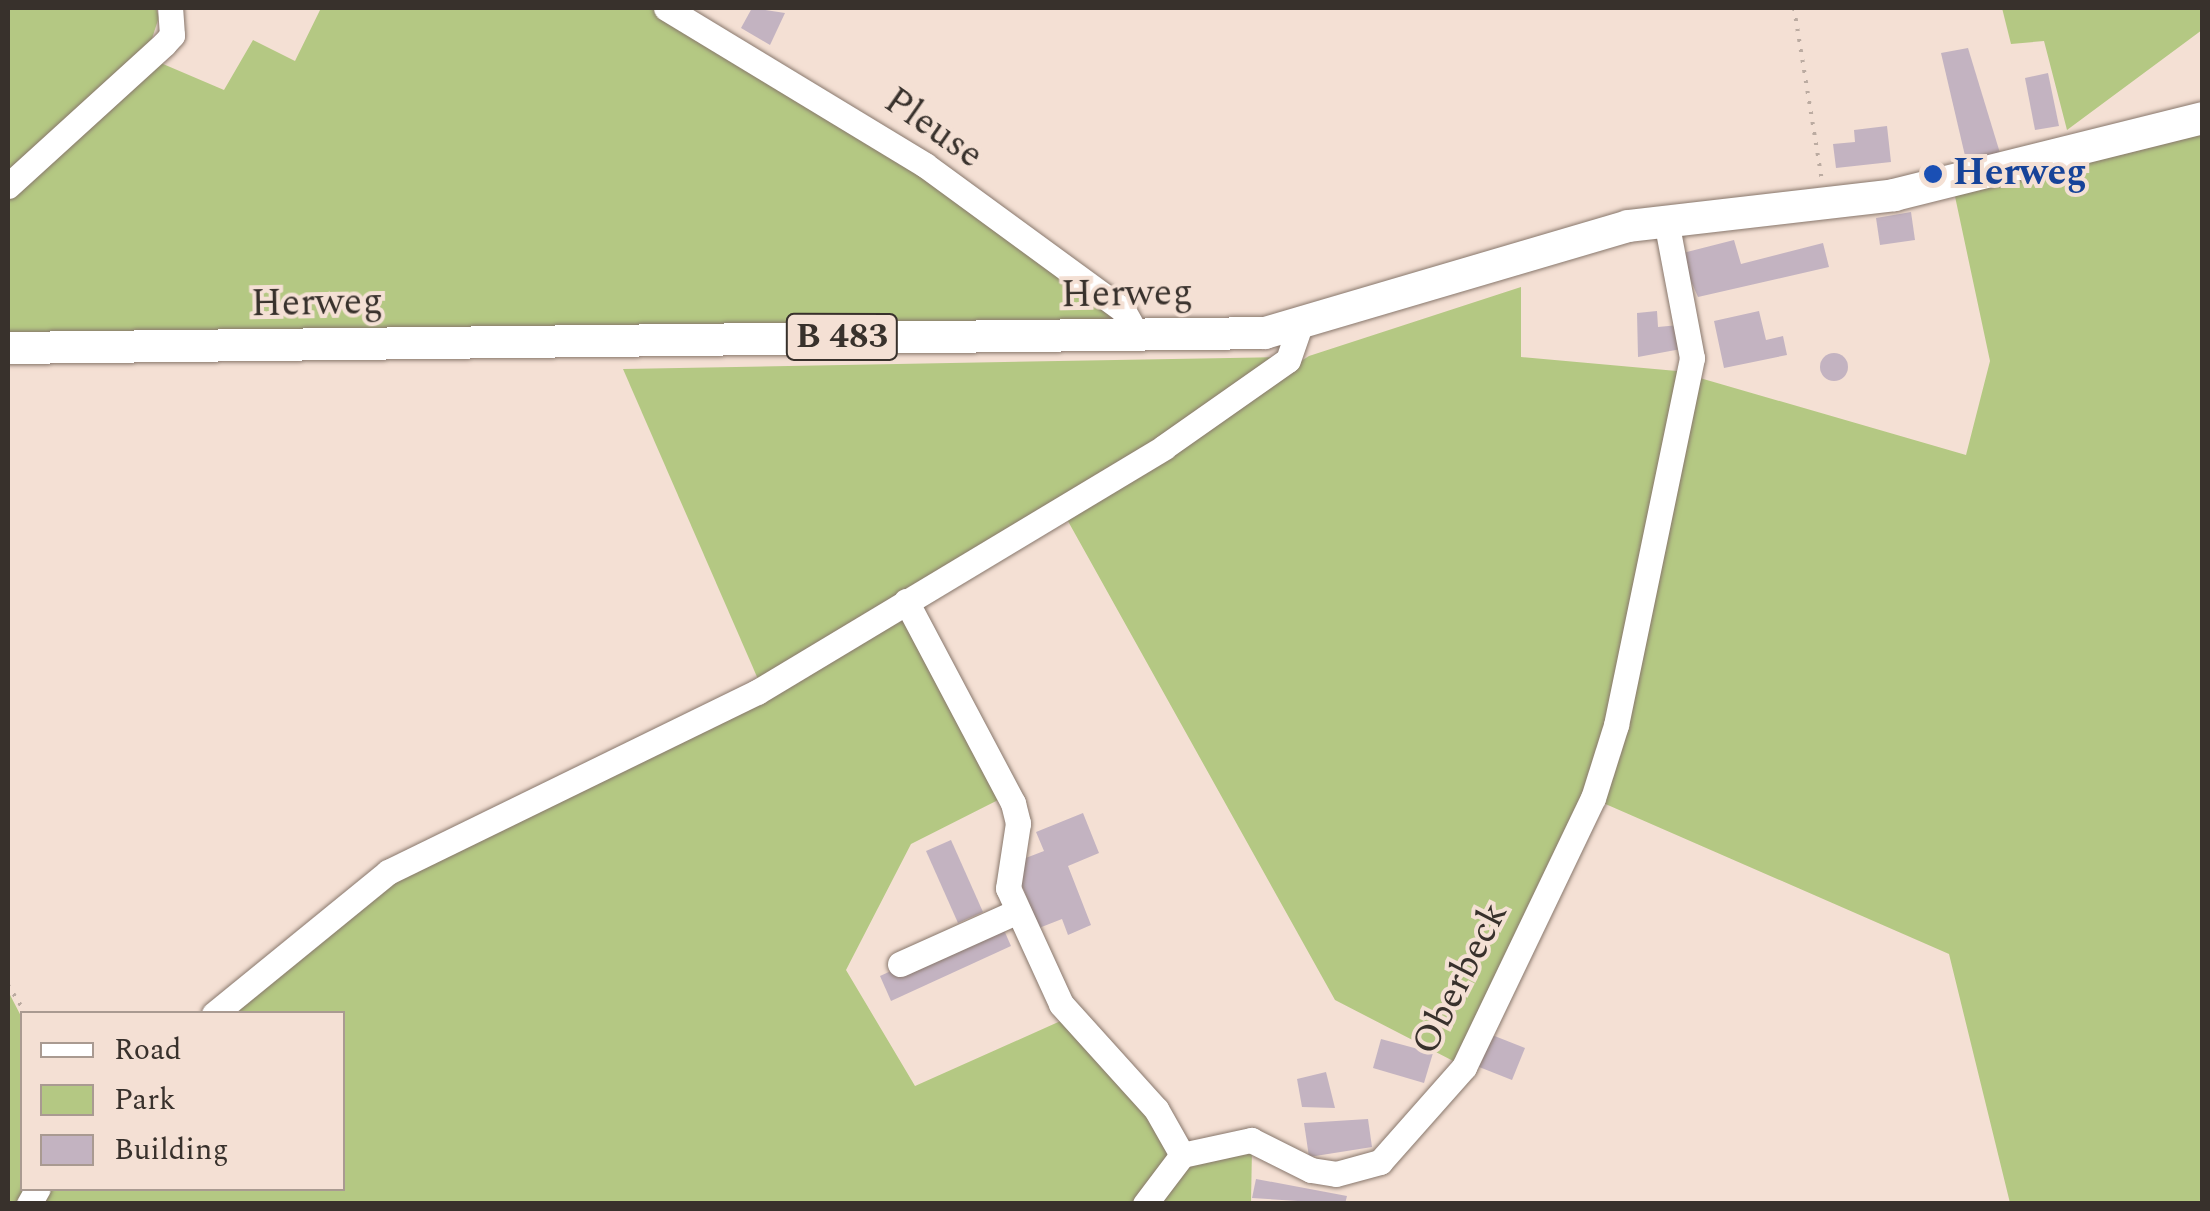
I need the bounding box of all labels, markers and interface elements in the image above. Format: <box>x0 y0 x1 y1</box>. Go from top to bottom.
street label: Pleuse <box>875 79 991 179</box>
place label: Herweg <box>1953 151 2087 197</box>
marker: Herweg <box>1922 163 1944 185</box>
street label: Herweg <box>1061 271 1193 319</box>
street label: Herweg <box>251 280 383 328</box>
road number: B 483 <box>784 307 900 367</box>
street label: Oberbeck <box>1403 895 1519 1063</box>
legend <box>20 1011 345 1191</box>
text: Road <box>114 1027 182 1073</box>
text: Park <box>114 1077 176 1123</box>
text: Building <box>114 1127 229 1173</box>

